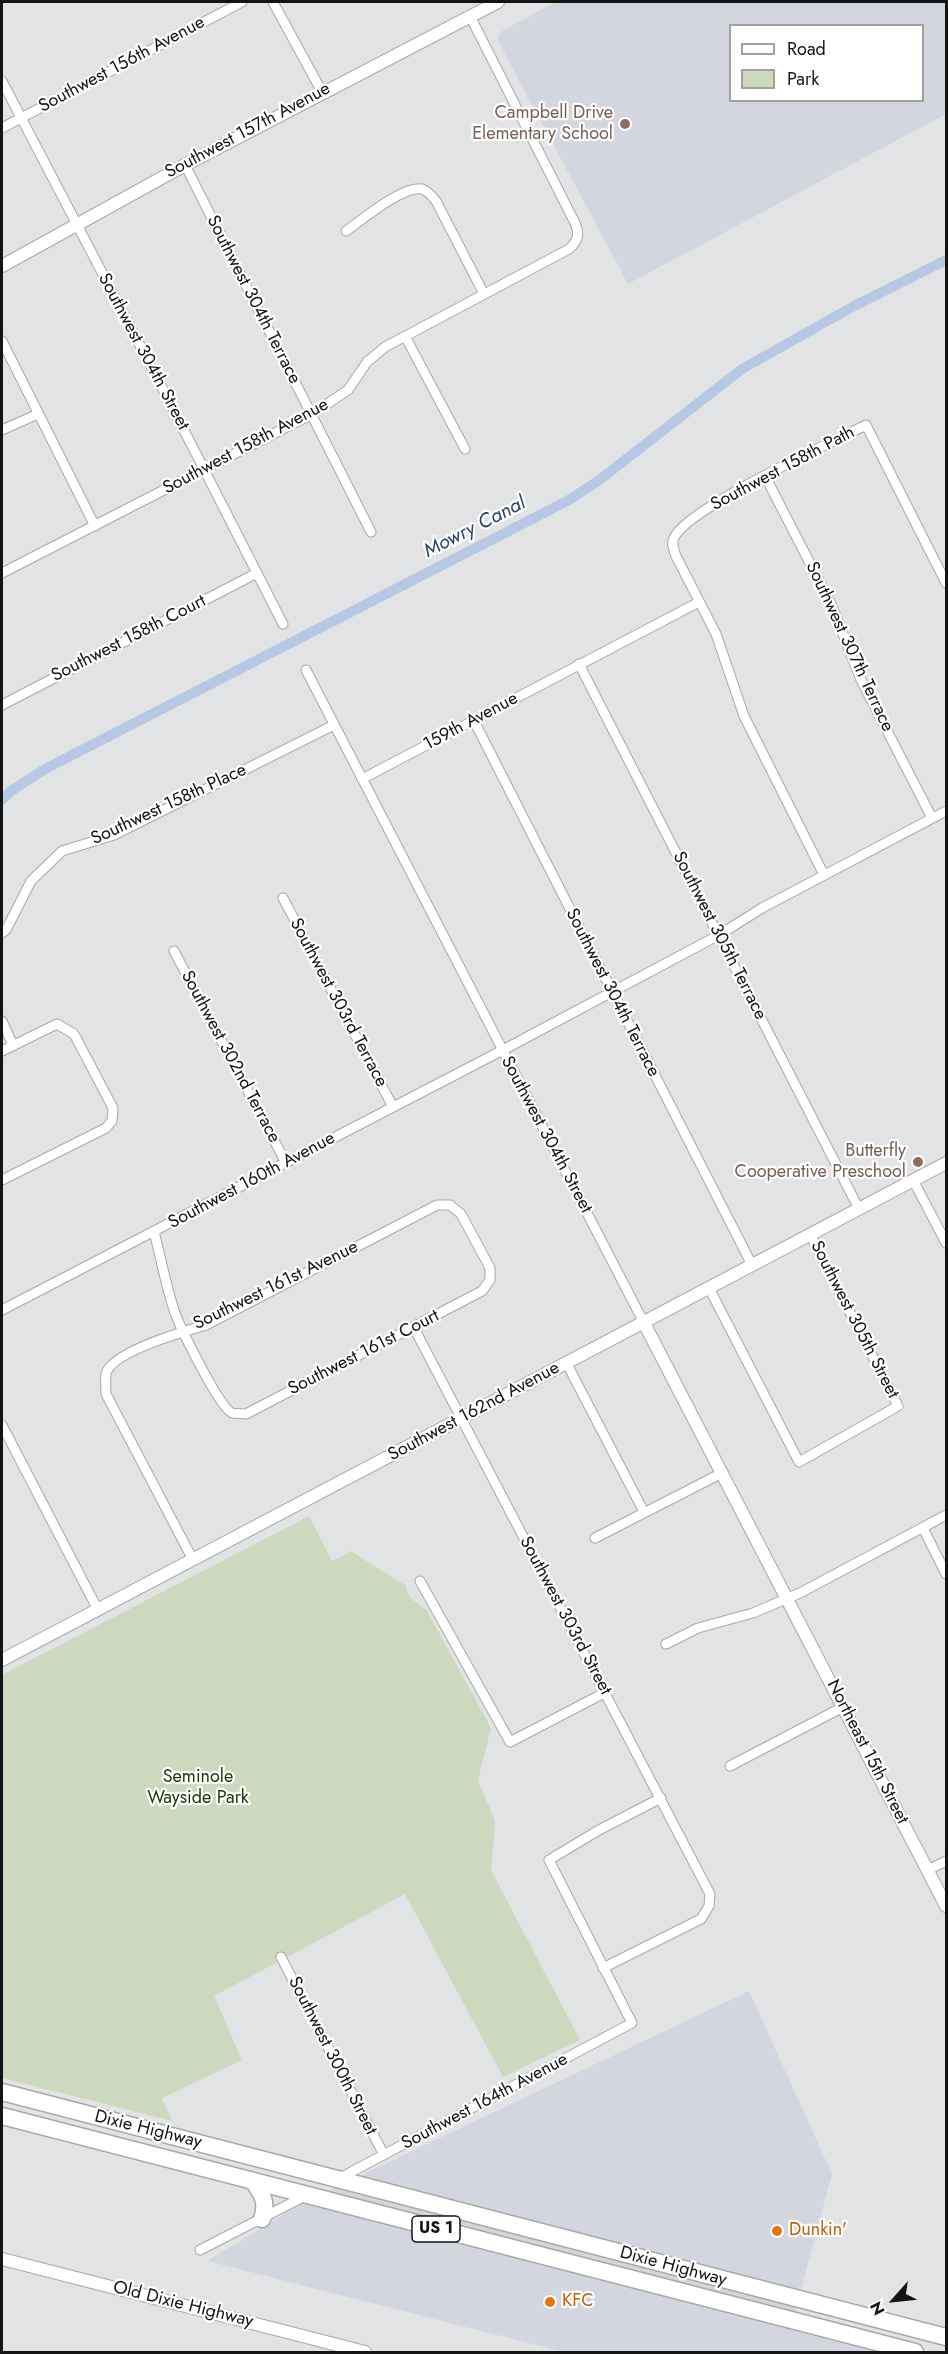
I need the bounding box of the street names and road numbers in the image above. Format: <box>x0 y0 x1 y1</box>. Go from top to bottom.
street label: Southwest 156th Avenue <box>35 12 209 118</box>
street label: Southwest 157th Avenue <box>162 78 334 184</box>
street label: Southwest 304th Terrace <box>201 212 305 388</box>
street label: Southwest 304th Street <box>93 270 193 434</box>
street label: Southwest 158th Avenue <box>160 394 332 500</box>
street label: Southwest 158th Path <box>707 422 859 516</box>
street label: Southwest 307th Terrace <box>800 559 898 735</box>
street label: Southwest 158th Court <box>48 591 210 687</box>
street label: 159th Avenue <box>420 688 522 756</box>
street label: Southwest 158th Place <box>88 760 250 850</box>
street label: Southwest 305th Terrace <box>667 848 771 1024</box>
street label: Southwest 304th Terrace <box>560 905 664 1081</box>
street label: Southwest 303rd Terrace <box>284 915 392 1091</box>
street label: Southwest 302nd Terrace <box>175 967 285 1147</box>
street label: Southwest 304th Street <box>496 1053 596 1217</box>
street label: Southwest 160th Avenue <box>165 1128 339 1234</box>
street label: Southwest 161st Avenue <box>190 1237 362 1335</box>
street label: Southwest 305th Street <box>805 1238 903 1402</box>
street label: Southwest 161st Court <box>285 1306 443 1400</box>
street label: Southwest 162nd Avenue <box>385 1358 563 1466</box>
street label: Southwest 303rd Street <box>514 1533 616 1699</box>
street label: Northeast 15th Street <box>821 1676 913 1828</box>
street label: Southwest 300th Street <box>283 1973 381 2139</box>
street label: Southwest 164th Avenue <box>398 2049 572 2155</box>
street label: Dixie Highway <box>92 2106 204 2154</box>
road number: US 1 <box>412 2216 460 2242</box>
street label: Dixie Highway <box>617 2242 729 2292</box>
street label: Old Dixie Highway <box>111 2277 255 2333</box>

